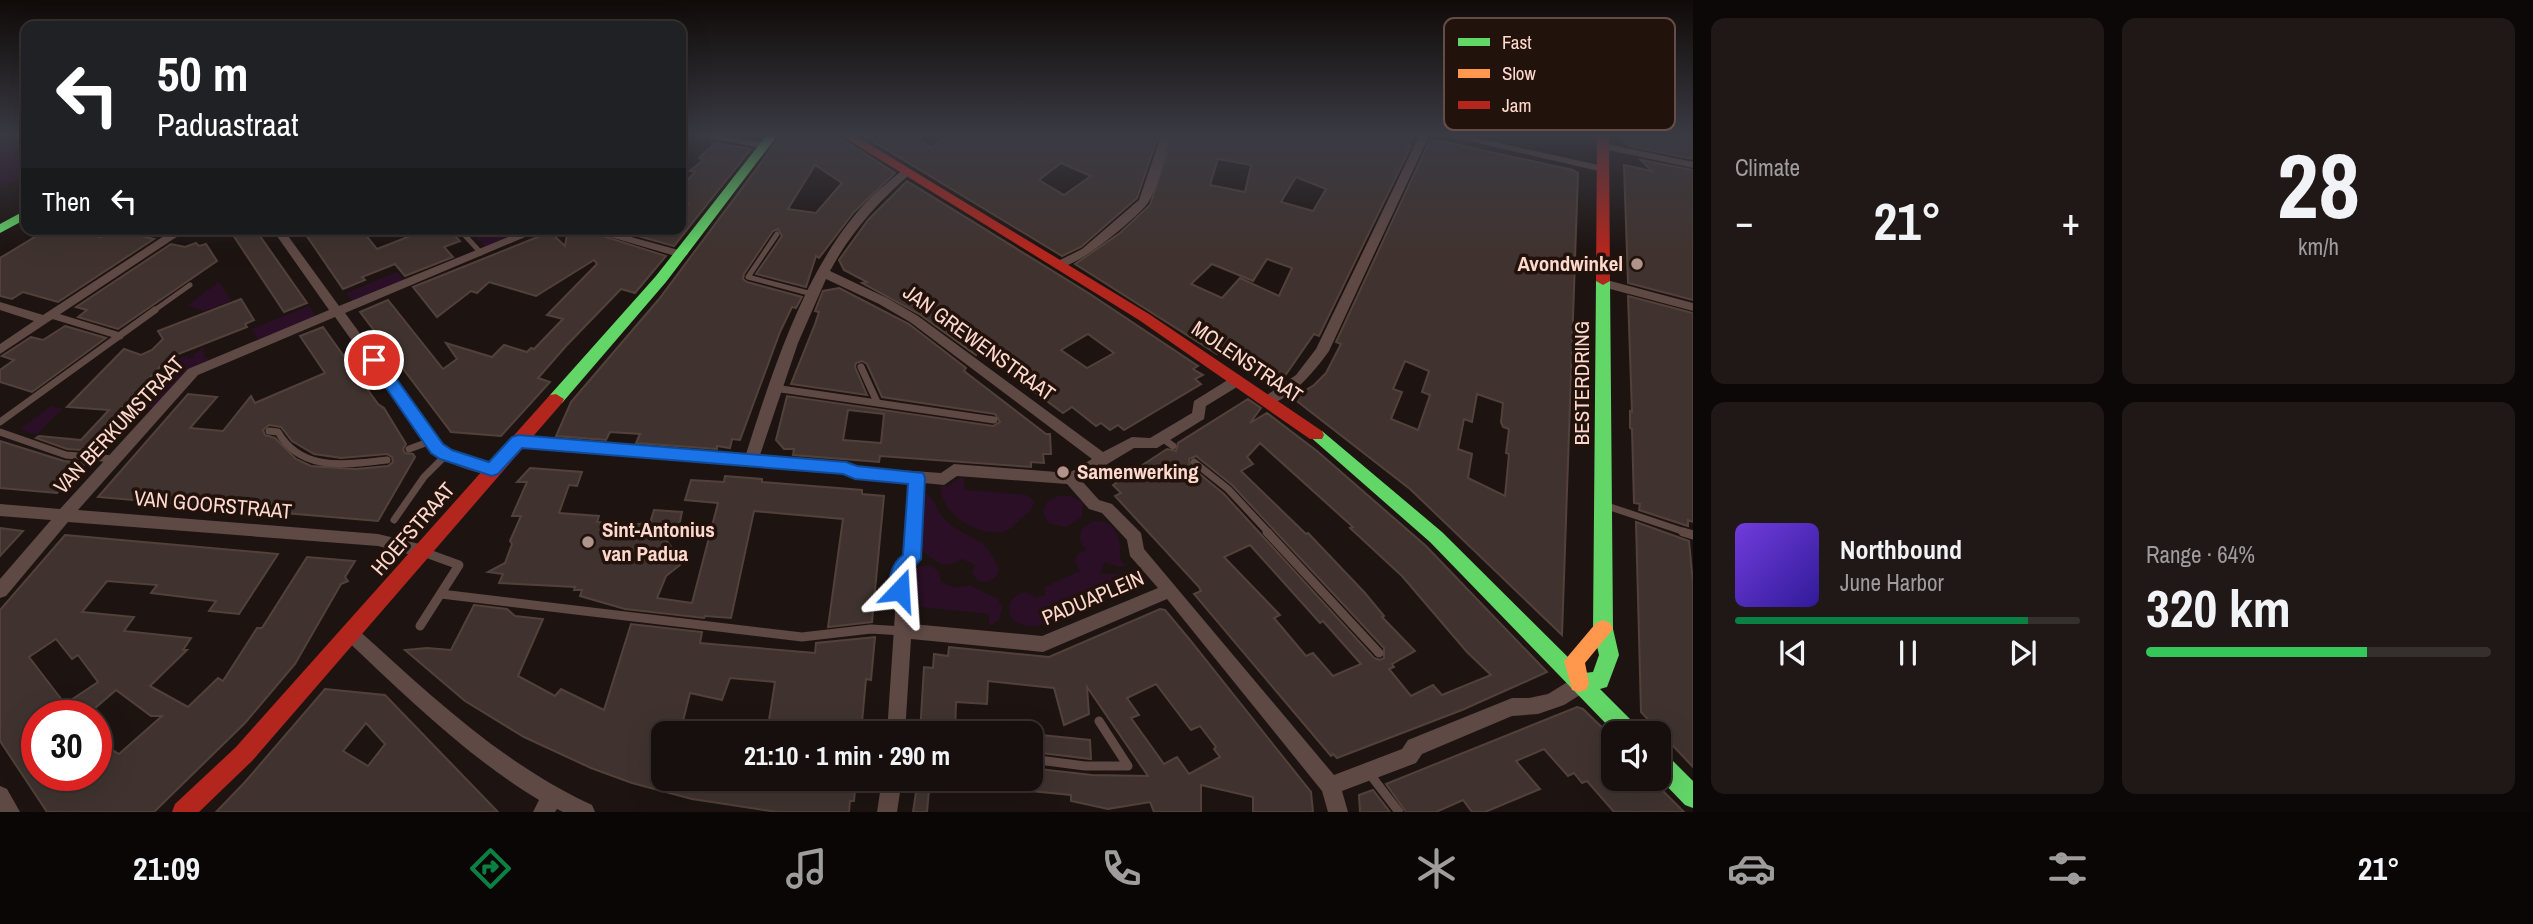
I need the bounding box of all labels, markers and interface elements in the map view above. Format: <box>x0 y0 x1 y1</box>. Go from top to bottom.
legend <box>1444 18 1675 130</box>
text: Fast <box>1502 29 1532 55</box>
text: 50 m <box>157 40 249 106</box>
icon: left <box>42 49 133 140</box>
text: Slow <box>1502 60 1537 86</box>
text: Jam <box>1502 92 1531 118</box>
text: Paduastraat <box>157 103 299 146</box>
text: 28 <box>2277 124 2360 246</box>
text: Climate <box>1735 152 1800 183</box>
icon: left <box>105 182 143 220</box>
text: Then <box>42 184 91 219</box>
text: 21° <box>1873 186 1942 256</box>
text: − <box>1735 196 1753 247</box>
text: + <box>2062 196 2080 247</box>
text: km/h <box>2298 231 2339 262</box>
place label: Avondwinkel <box>1517 249 1623 278</box>
marker: Avondwinkel <box>1629 256 1645 272</box>
street label: JAN GREWENSTRAAT <box>897 278 1062 408</box>
street label: MOLENSTRAAT <box>1186 314 1309 410</box>
street label: BESTERDRING <box>1567 321 1596 445</box>
pin <box>344 330 404 390</box>
icon: arrive <box>355 341 393 379</box>
street label: VAN BERKUMSTRAAT <box>47 349 191 500</box>
place label: Samenwerking <box>1077 457 1199 486</box>
marker: Samenwerking <box>1055 464 1071 480</box>
street label: HOEFSTRAAT <box>364 476 461 581</box>
street label: VAN GOORSTRAAT <box>133 483 294 526</box>
place label: Sint-Antonius van Padua <box>602 515 715 568</box>
text: Northbound <box>1840 532 1962 567</box>
marker: Sint-Antonius van Padua <box>580 534 596 550</box>
text: Range · 64% <box>2146 539 2255 570</box>
position arrow <box>863 553 937 627</box>
street label: PADUAPLEIN <box>1038 563 1148 632</box>
text: June Harbor <box>1840 567 1944 598</box>
text: 320 km <box>2146 573 2291 643</box>
icon: previous <box>1774 634 1812 672</box>
icon: pause <box>1889 634 1927 672</box>
icon: next <box>2004 634 2042 672</box>
speed limit sign: 30 <box>21 700 112 791</box>
map controls <box>1601 721 1671 791</box>
button: sound <box>1601 721 1671 791</box>
text: 21:10 · 1 min · 290 m <box>744 738 950 773</box>
icon: directions <box>466 844 515 893</box>
icon: music <box>782 844 831 893</box>
icon: phone <box>1097 844 1146 893</box>
icon: climate <box>1412 844 1461 893</box>
icon: car <box>1727 844 1776 893</box>
icon: filters <box>2043 844 2092 893</box>
text: 21:09 <box>133 847 200 890</box>
text: 21° <box>2358 847 2400 890</box>

